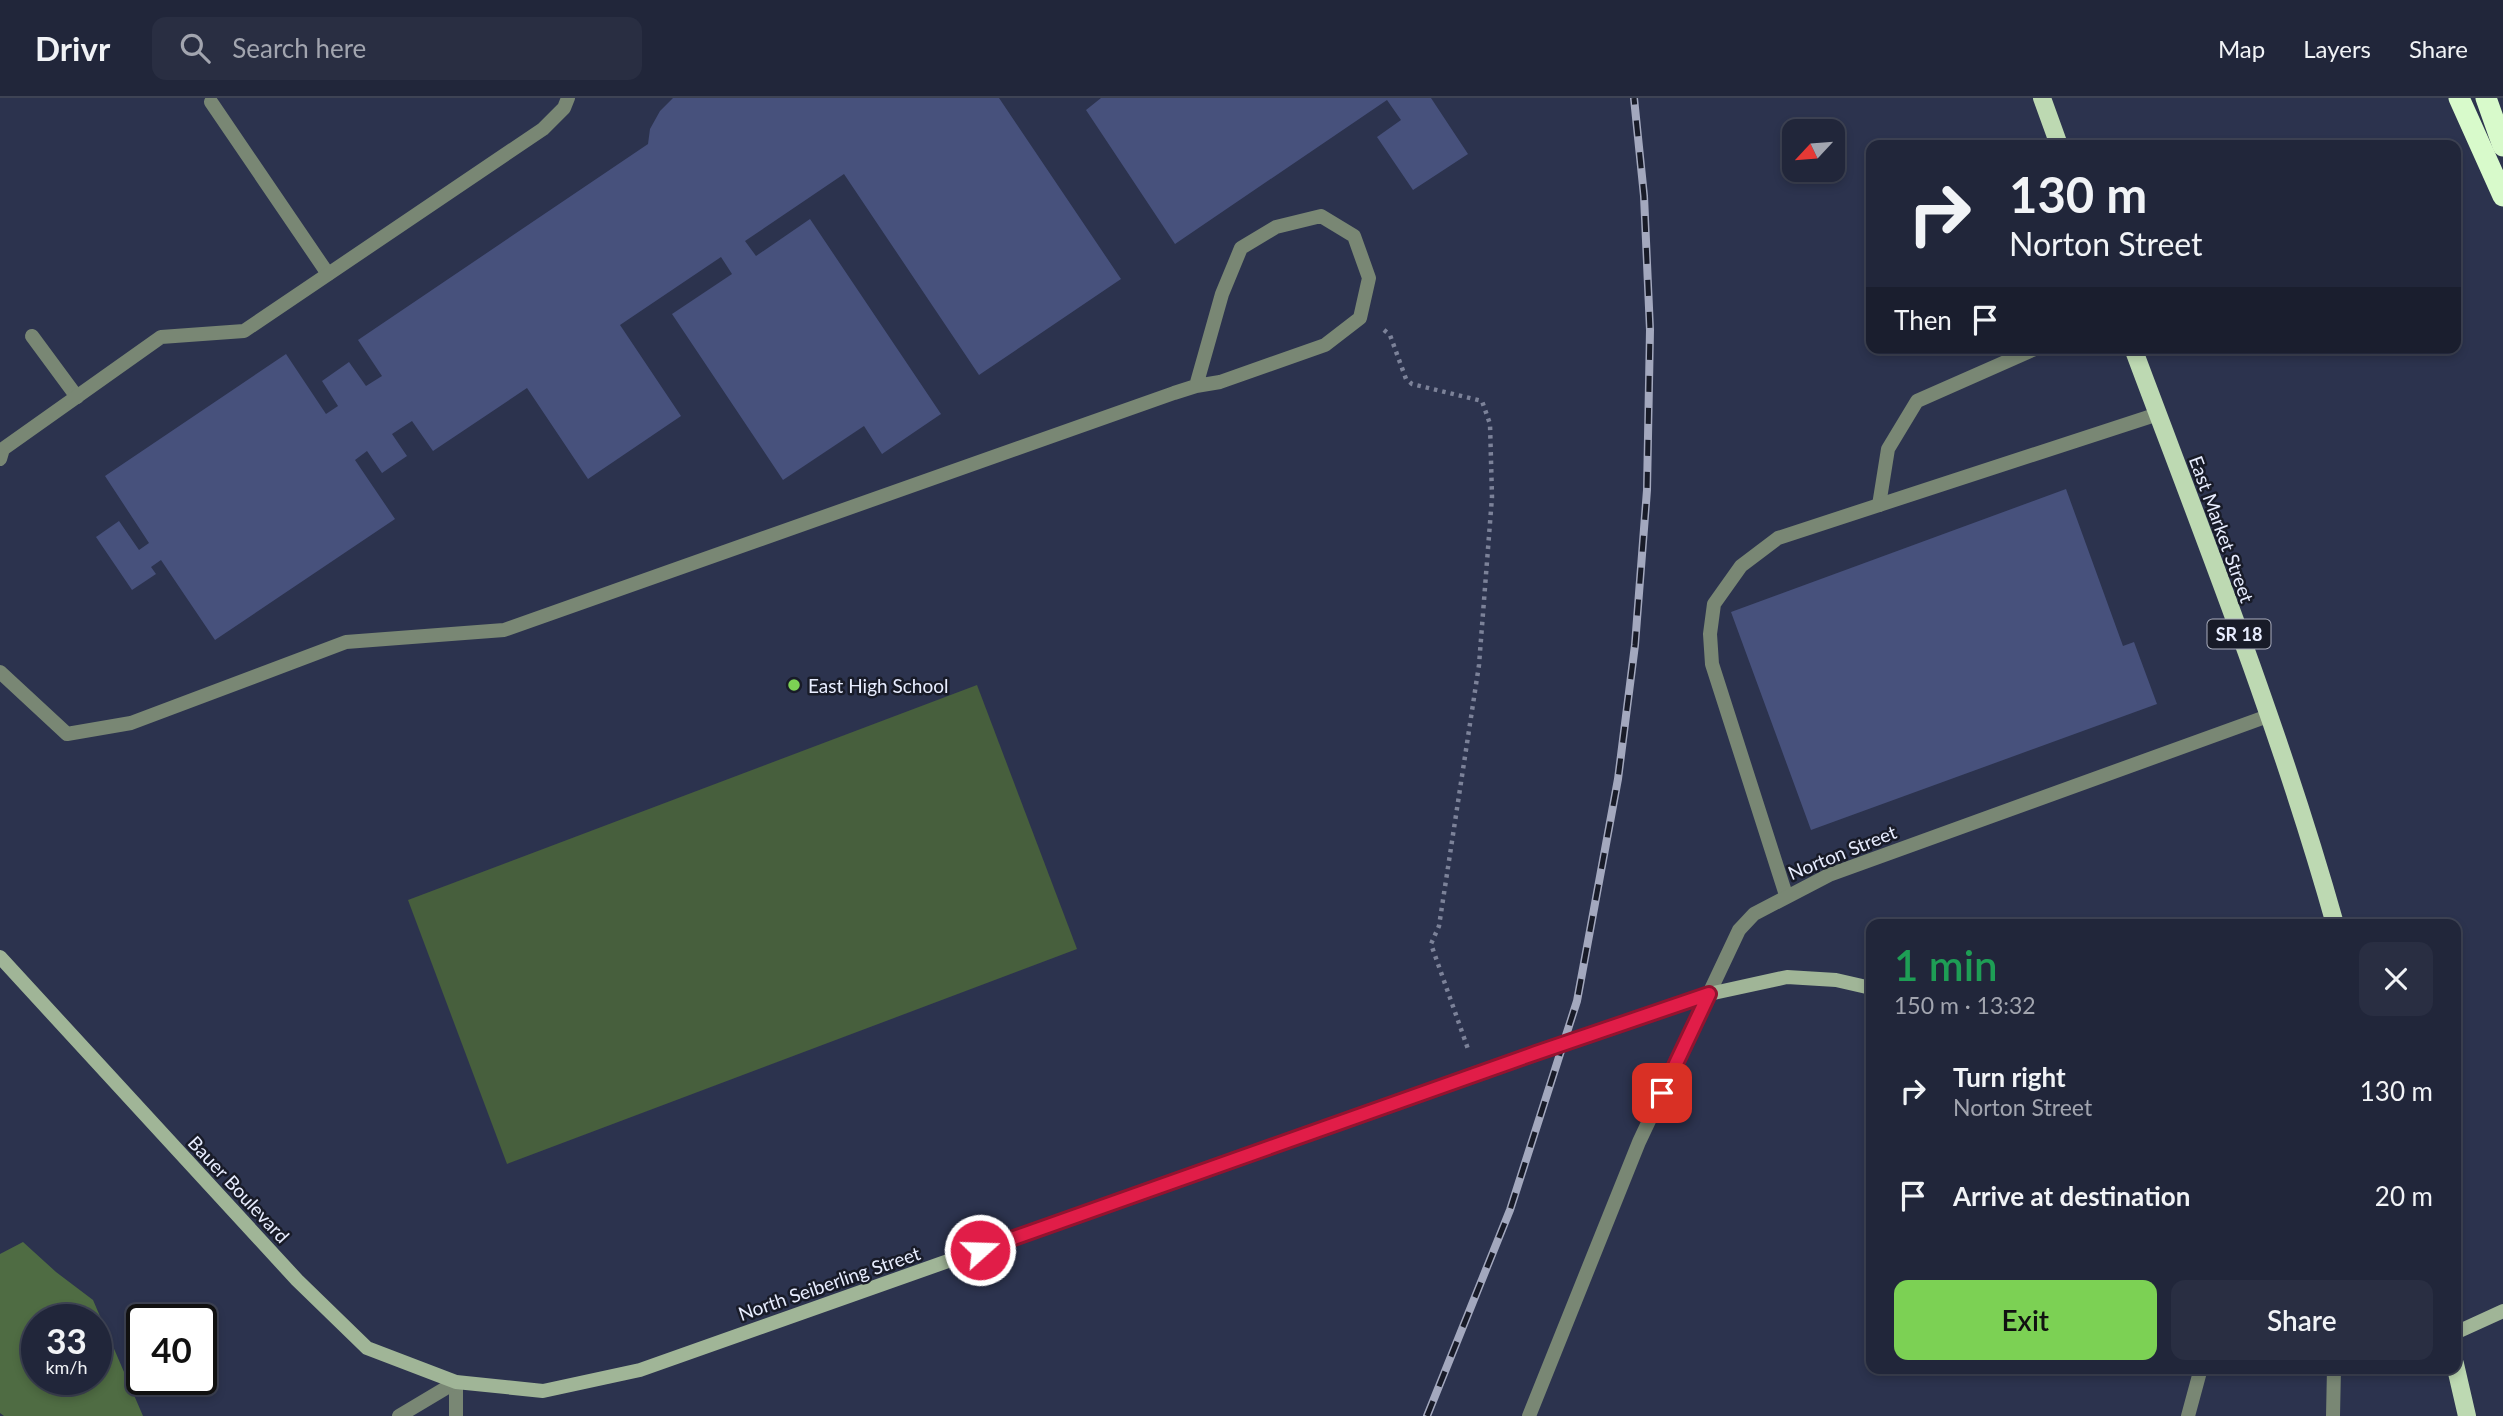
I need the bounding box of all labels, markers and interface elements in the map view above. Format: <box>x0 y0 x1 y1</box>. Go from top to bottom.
search box <box>152 17 642 80</box>
text: Drivr <box>35 28 110 68</box>
icon: search <box>176 29 214 67</box>
text: Search here <box>232 32 366 64</box>
text: Map <box>2218 34 2265 63</box>
text: Layers <box>2303 34 2371 63</box>
text: Share <box>2409 34 2468 63</box>
north arrow <box>1782 119 1844 182</box>
map controls <box>1782 119 1845 182</box>
text: 130 m <box>2009 165 2147 223</box>
icon: right <box>1894 168 1985 259</box>
text: Norton Street <box>2009 224 2203 263</box>
icon: arrive <box>1966 301 2004 339</box>
text: Then <box>1894 304 1952 336</box>
street label: East Market Street <box>2185 452 2259 606</box>
road number: SR 18 <box>2208 620 2270 648</box>
place label: East High School <box>808 674 948 697</box>
marker: East High School <box>786 677 802 693</box>
street label: Norton Street <box>1784 820 1900 884</box>
text: 1 min <box>1894 940 1998 990</box>
button: close <box>2359 942 2433 1016</box>
text: 150 m · 13:32 <box>1894 991 2036 1019</box>
text: Turn right <box>1953 1061 2066 1093</box>
pin <box>1632 1063 1692 1123</box>
icon: right <box>1894 1072 1932 1110</box>
icon: arrive <box>1643 1074 1681 1112</box>
text: 130 m <box>2360 1075 2433 1107</box>
text: Norton Street <box>1953 1093 2092 1121</box>
street label: Bauer Boulevard <box>184 1131 294 1247</box>
icon: arrive <box>1894 1177 1932 1215</box>
text: Arrive at destination <box>1953 1180 2190 1212</box>
text: 20 m <box>2375 1180 2433 1212</box>
position arrow <box>943 1213 1017 1287</box>
street label: North Seiberling Street <box>735 1241 923 1325</box>
button: Exit <box>1894 1280 2157 1360</box>
button: Share <box>2171 1280 2433 1360</box>
speed limit sign: 40 <box>126 1304 217 1395</box>
text: 33 <box>46 1319 87 1361</box>
text: km/h <box>45 1356 88 1378</box>

